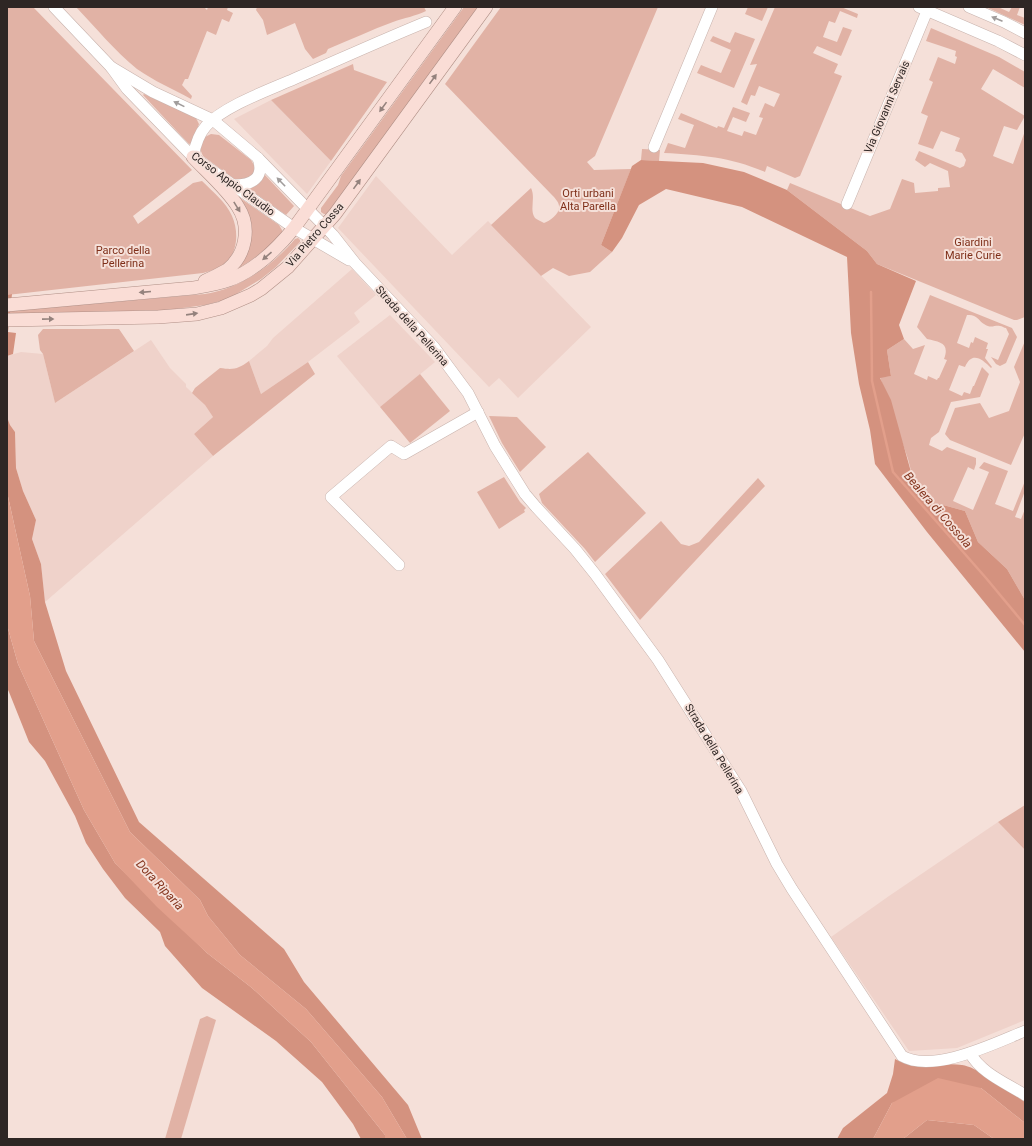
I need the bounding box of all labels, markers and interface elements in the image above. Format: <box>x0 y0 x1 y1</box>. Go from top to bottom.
one-way arrow <box>992 16 1003 22</box>
street label: Via Giovanni Servais <box>862 58 913 155</box>
one-way arrow <box>429 74 437 85</box>
one-way arrow <box>173 101 184 107</box>
one-way arrow <box>379 101 387 112</box>
street label: Corso Appio Claudio <box>189 149 277 219</box>
one-way arrow <box>276 177 286 187</box>
one-way arrow <box>352 179 361 190</box>
park label: Orti urbani Alta Parella <box>560 187 616 213</box>
street label: Via Pietro Cossa <box>284 200 346 270</box>
one-way arrow <box>233 202 241 212</box>
park label: Giardini Marie Curie <box>945 236 1001 262</box>
park label: Parco della Pellerina <box>96 244 150 270</box>
one-way arrow <box>262 252 273 261</box>
street label: Strada della Pellerina <box>373 283 451 369</box>
one-way arrow <box>139 289 152 296</box>
one-way arrow <box>186 311 198 317</box>
one-way arrow <box>42 316 55 322</box>
water label: Bealera di Cossola <box>901 469 975 551</box>
street label: Strada della Pellerina <box>682 702 746 796</box>
water label: Dora Riparia <box>133 857 187 913</box>

